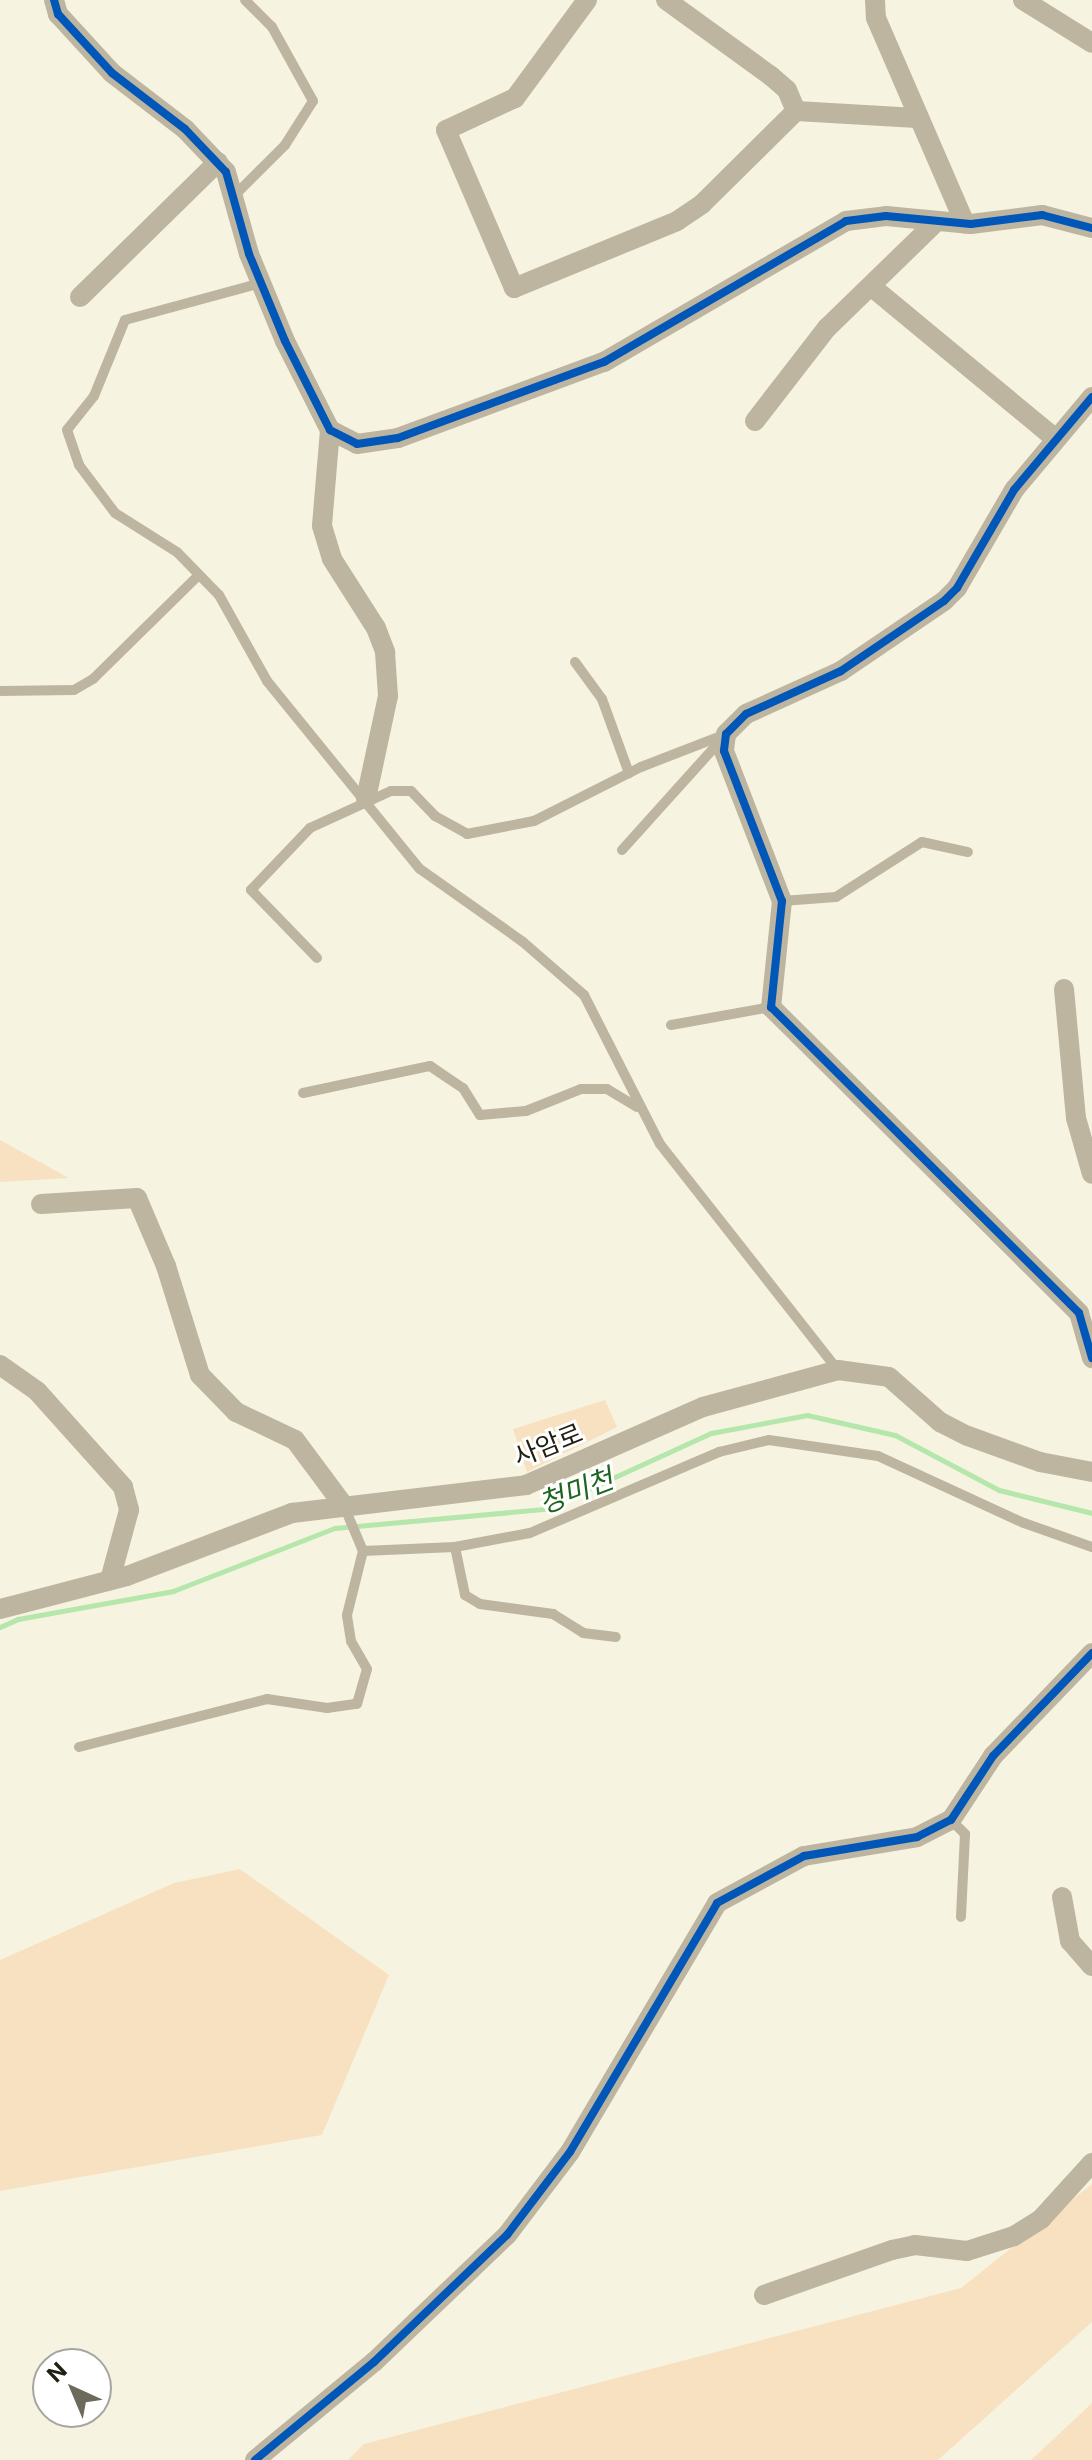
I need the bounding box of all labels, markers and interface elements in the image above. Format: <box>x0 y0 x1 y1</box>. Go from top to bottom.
street label: 사암로 <box>509 1417 587 1473</box>
water label: 청미천 <box>534 1461 618 1521</box>
north arrow <box>32 2348 112 2428</box>
text: N <box>42 2357 72 2387</box>

